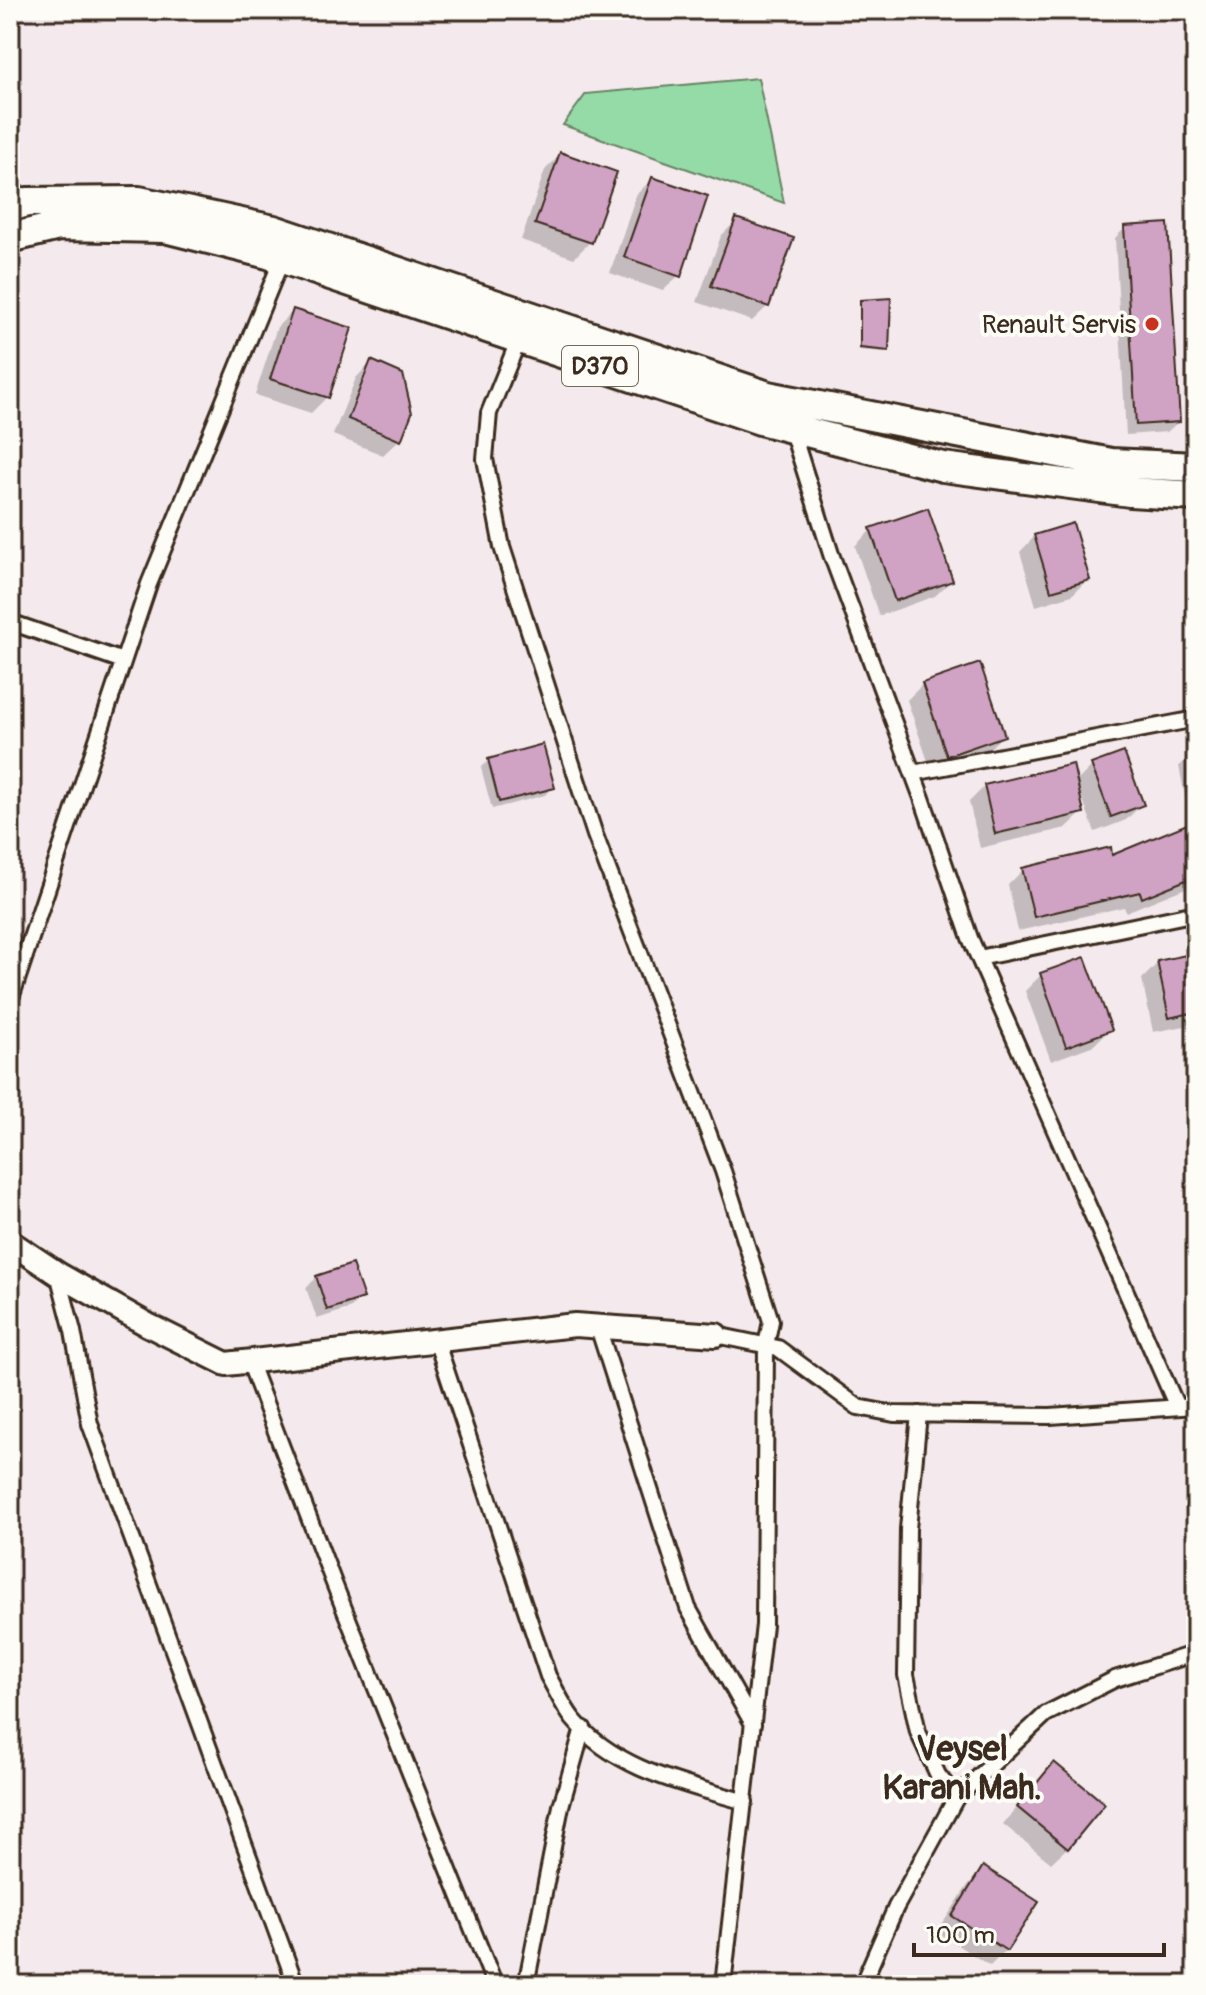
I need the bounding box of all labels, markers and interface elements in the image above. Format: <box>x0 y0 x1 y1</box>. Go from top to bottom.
place label: Renault Servis <box>982 309 1136 341</box>
marker: Renault Servis <box>1143 315 1161 333</box>
road number: D370 <box>562 346 638 386</box>
district label: Veysel Karani Mah. <box>882 1728 1042 1810</box>
scale bar <box>914 1907 1164 1957</box>
text: 100 m <box>926 1921 995 1950</box>

